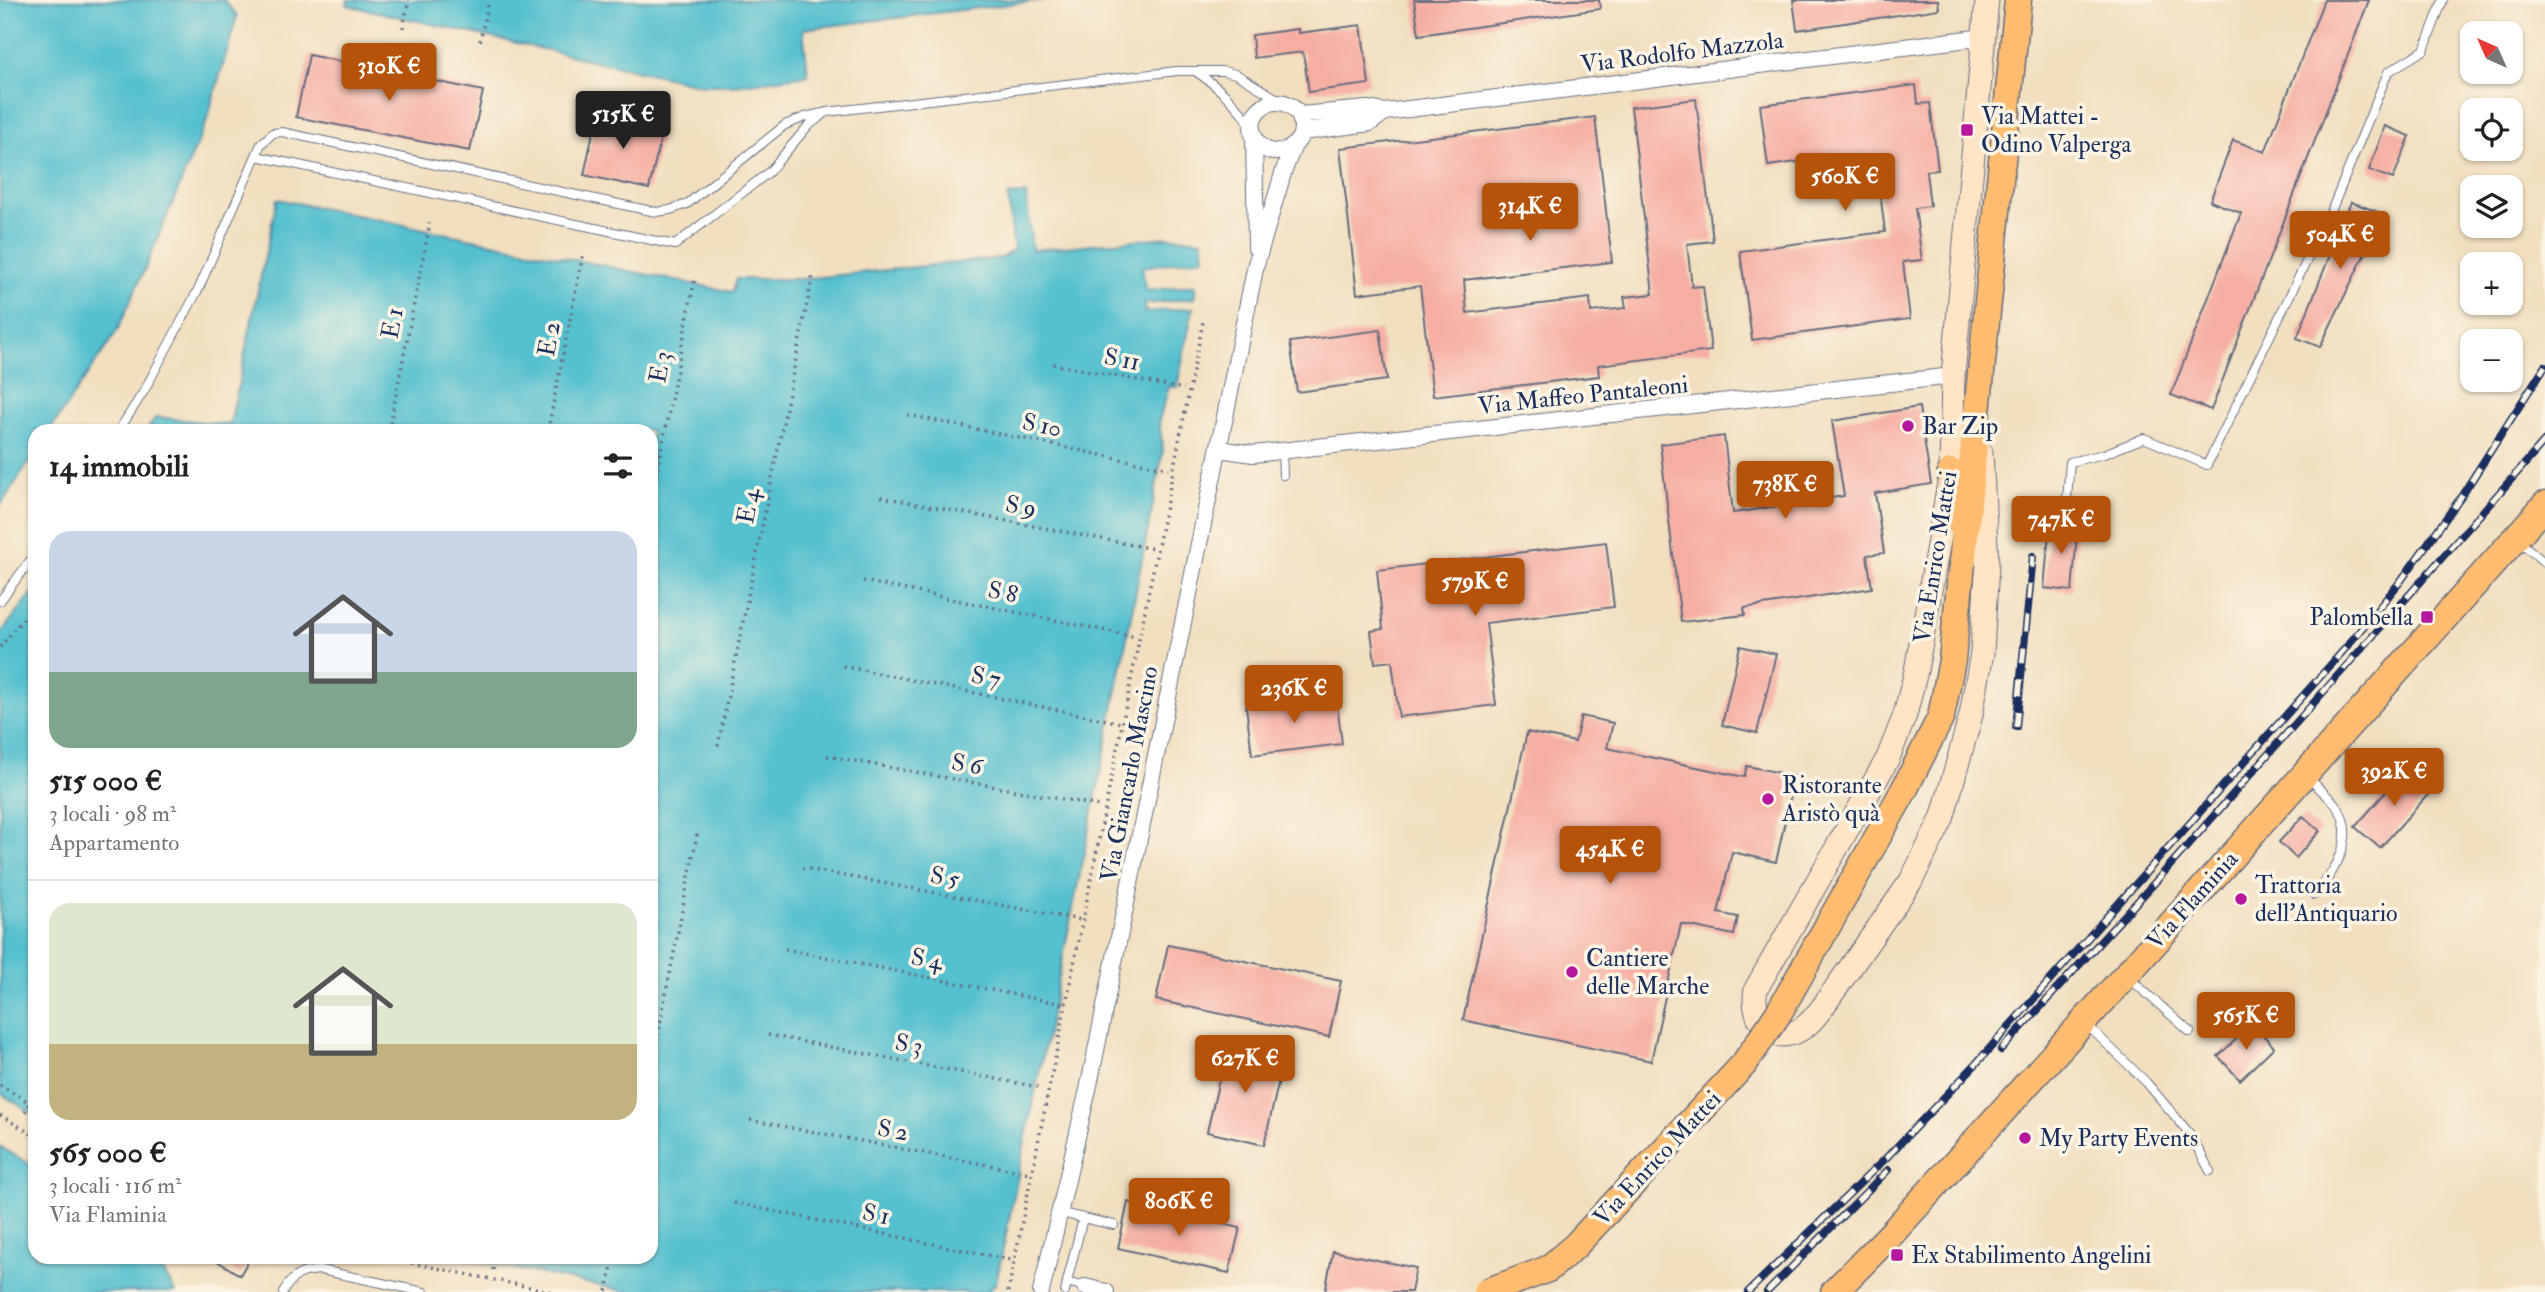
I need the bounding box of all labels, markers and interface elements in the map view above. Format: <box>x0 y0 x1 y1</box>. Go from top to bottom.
north arrow <box>2460 21 2524 84</box>
map controls <box>2460 21 2523 392</box>
street label: Via Rodolfo Mazzola <box>1579 25 1786 80</box>
pin: 310K € <box>332 43 446 103</box>
text: 310K € <box>357 51 421 80</box>
pin: 515K € <box>566 92 680 151</box>
button: locate <box>2460 98 2523 161</box>
text: 515K € <box>592 99 654 128</box>
place label: Via Mattei - Odino Valperga <box>1981 101 2132 160</box>
marker: Via Mattei - Odino Valperga <box>1959 122 1975 138</box>
pin: 560K € <box>1788 154 1902 213</box>
text: 560K € <box>1811 161 1879 190</box>
button: layers <box>2460 175 2523 238</box>
pin: 314K € <box>1473 184 1587 243</box>
text: 314K € <box>1498 191 1562 220</box>
pin: 504K € <box>2283 212 2397 271</box>
text: 504K € <box>2306 219 2374 248</box>
button: + <box>2460 252 2523 315</box>
street label: E 1 <box>374 305 411 341</box>
street label: E 2 <box>531 319 568 359</box>
button: − <box>2460 329 2523 392</box>
street label: S 11 <box>1102 341 1142 378</box>
street label: E 3 <box>642 349 679 386</box>
street label: Via Maffeo Pantaleoni <box>1476 369 1690 422</box>
street label: S 10 <box>1020 406 1064 445</box>
place label: Bar Zip <box>1922 411 1998 442</box>
marker: Bar Zip <box>1900 418 1916 434</box>
icon: filters <box>599 447 637 485</box>
text: 14 immobili <box>49 448 189 485</box>
pin: 738K € <box>1728 462 1842 521</box>
text: 738K € <box>1753 469 1817 498</box>
street label: Via Enrico Mattei <box>1907 469 1964 646</box>
street label: E 4 <box>730 485 767 526</box>
street label: S 9 <box>1003 488 1039 525</box>
pin: 747K € <box>2004 496 2118 556</box>
text: 747K € <box>2028 504 2094 533</box>
pin: 579K € <box>1418 558 1532 618</box>
text: 579K € <box>1442 566 1508 595</box>
street label: S 8 <box>985 574 1021 611</box>
icon: home <box>280 576 406 702</box>
place label: Palombella <box>2310 602 2414 633</box>
marker: Palombella <box>2419 609 2435 625</box>
street label: S 7 <box>968 659 1004 696</box>
street label: Via Giancarlo Mascino <box>1093 664 1166 885</box>
pin: 236K € <box>1237 666 1351 725</box>
text: 236K € <box>1261 673 1327 702</box>
street label: S 6 <box>949 747 986 783</box>
pin: 392K € <box>2337 748 2451 808</box>
text: 392K € <box>2361 756 2427 785</box>
text: 515 000 € <box>49 762 162 799</box>
place label: Ristorante Aristò quà <box>1781 770 1882 829</box>
marker: Ristorante Aristò quà <box>1760 791 1776 807</box>
text: 3 locali · 98 m² <box>49 799 176 828</box>
pin: 454K € <box>1553 826 1667 886</box>
text: Appartamento <box>49 828 179 857</box>
text: 454K € <box>1576 834 1644 863</box>
street label: Via Flaminia <box>2140 843 2246 956</box>
street label: S 5 <box>928 860 963 896</box>
place label: Trattoria dell'Antiquario <box>2255 870 2397 929</box>
marker: Trattoria dell'Antiquario <box>2233 891 2249 907</box>
street label: S 4 <box>909 941 946 978</box>
place label: Cantiere delle Marche <box>1586 943 1709 1002</box>
icon: home <box>280 948 406 1074</box>
marker: Cantiere delle Marche <box>1564 964 1580 980</box>
pin: 565K € <box>2189 992 2303 1052</box>
text: 565K € <box>2213 1000 2279 1029</box>
street label: S 3 <box>892 1027 925 1062</box>
pin: 627K € <box>1188 1036 1302 1095</box>
text: 627K € <box>1211 1043 1279 1072</box>
street label: Via Enrico Mattei <box>1587 1084 1728 1233</box>
street label: S 2 <box>875 1112 911 1149</box>
place label: My Party Events <box>2039 1123 2198 1154</box>
marker: My Party Events <box>2017 1130 2033 1146</box>
text: 565 000 € <box>49 1134 167 1171</box>
text: 3 locali · 116 m² <box>49 1171 182 1200</box>
pin: 806K € <box>1122 1178 1236 1238</box>
text: 806K € <box>1145 1186 1213 1215</box>
street label: S 1 <box>859 1197 892 1232</box>
text: Via Flaminia <box>49 1200 167 1229</box>
place label: Ex Stabilimento Angelini <box>1911 1240 2151 1271</box>
marker: Ex Stabilimento Angelini <box>1889 1247 1905 1263</box>

